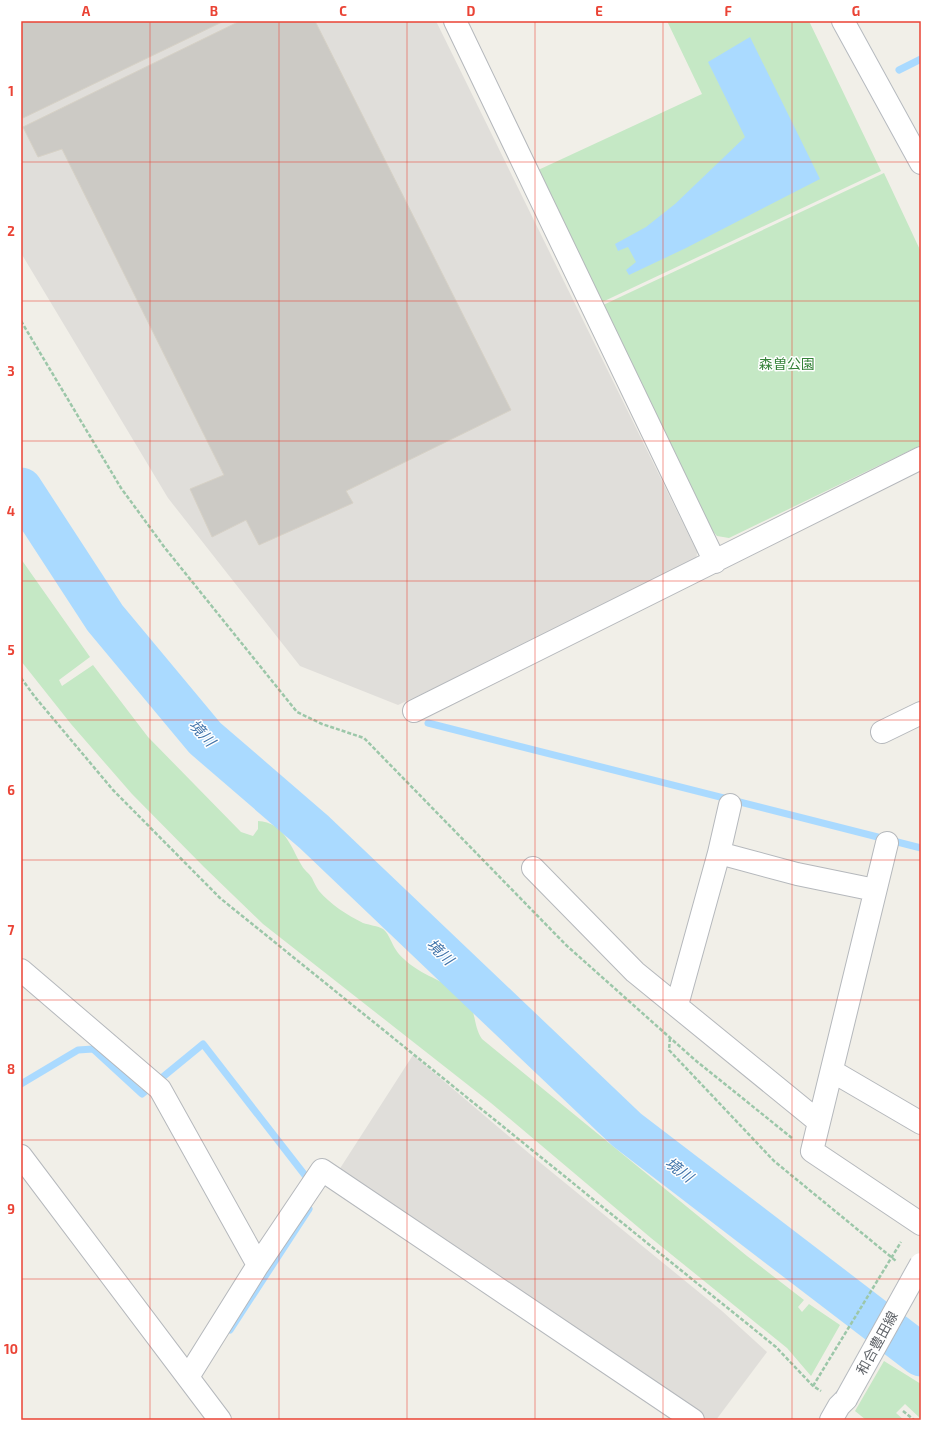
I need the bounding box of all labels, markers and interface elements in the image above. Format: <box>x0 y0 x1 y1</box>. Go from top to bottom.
text: A <box>82 3 91 19</box>
text: B <box>210 3 218 19</box>
text: C <box>339 3 347 19</box>
text: D <box>467 3 476 19</box>
text: E <box>595 3 603 19</box>
text: F <box>724 3 732 19</box>
text: G <box>852 3 860 19</box>
text: 1 <box>8 83 14 99</box>
text: 2 <box>7 223 15 239</box>
park label: 森曽公園 <box>759 355 815 372</box>
text: 3 <box>7 363 15 379</box>
text: 4 <box>7 503 15 519</box>
text: 5 <box>7 642 15 658</box>
water label: 境川 <box>186 715 221 751</box>
text: 6 <box>7 782 15 798</box>
text: 7 <box>8 922 15 938</box>
water label: 境川 <box>424 934 459 970</box>
text: 8 <box>7 1061 15 1077</box>
water label: 境川 <box>662 1153 699 1187</box>
text: 9 <box>7 1201 15 1217</box>
street label: 和合豊田線 <box>852 1308 901 1377</box>
text: 10 <box>4 1341 18 1357</box>

